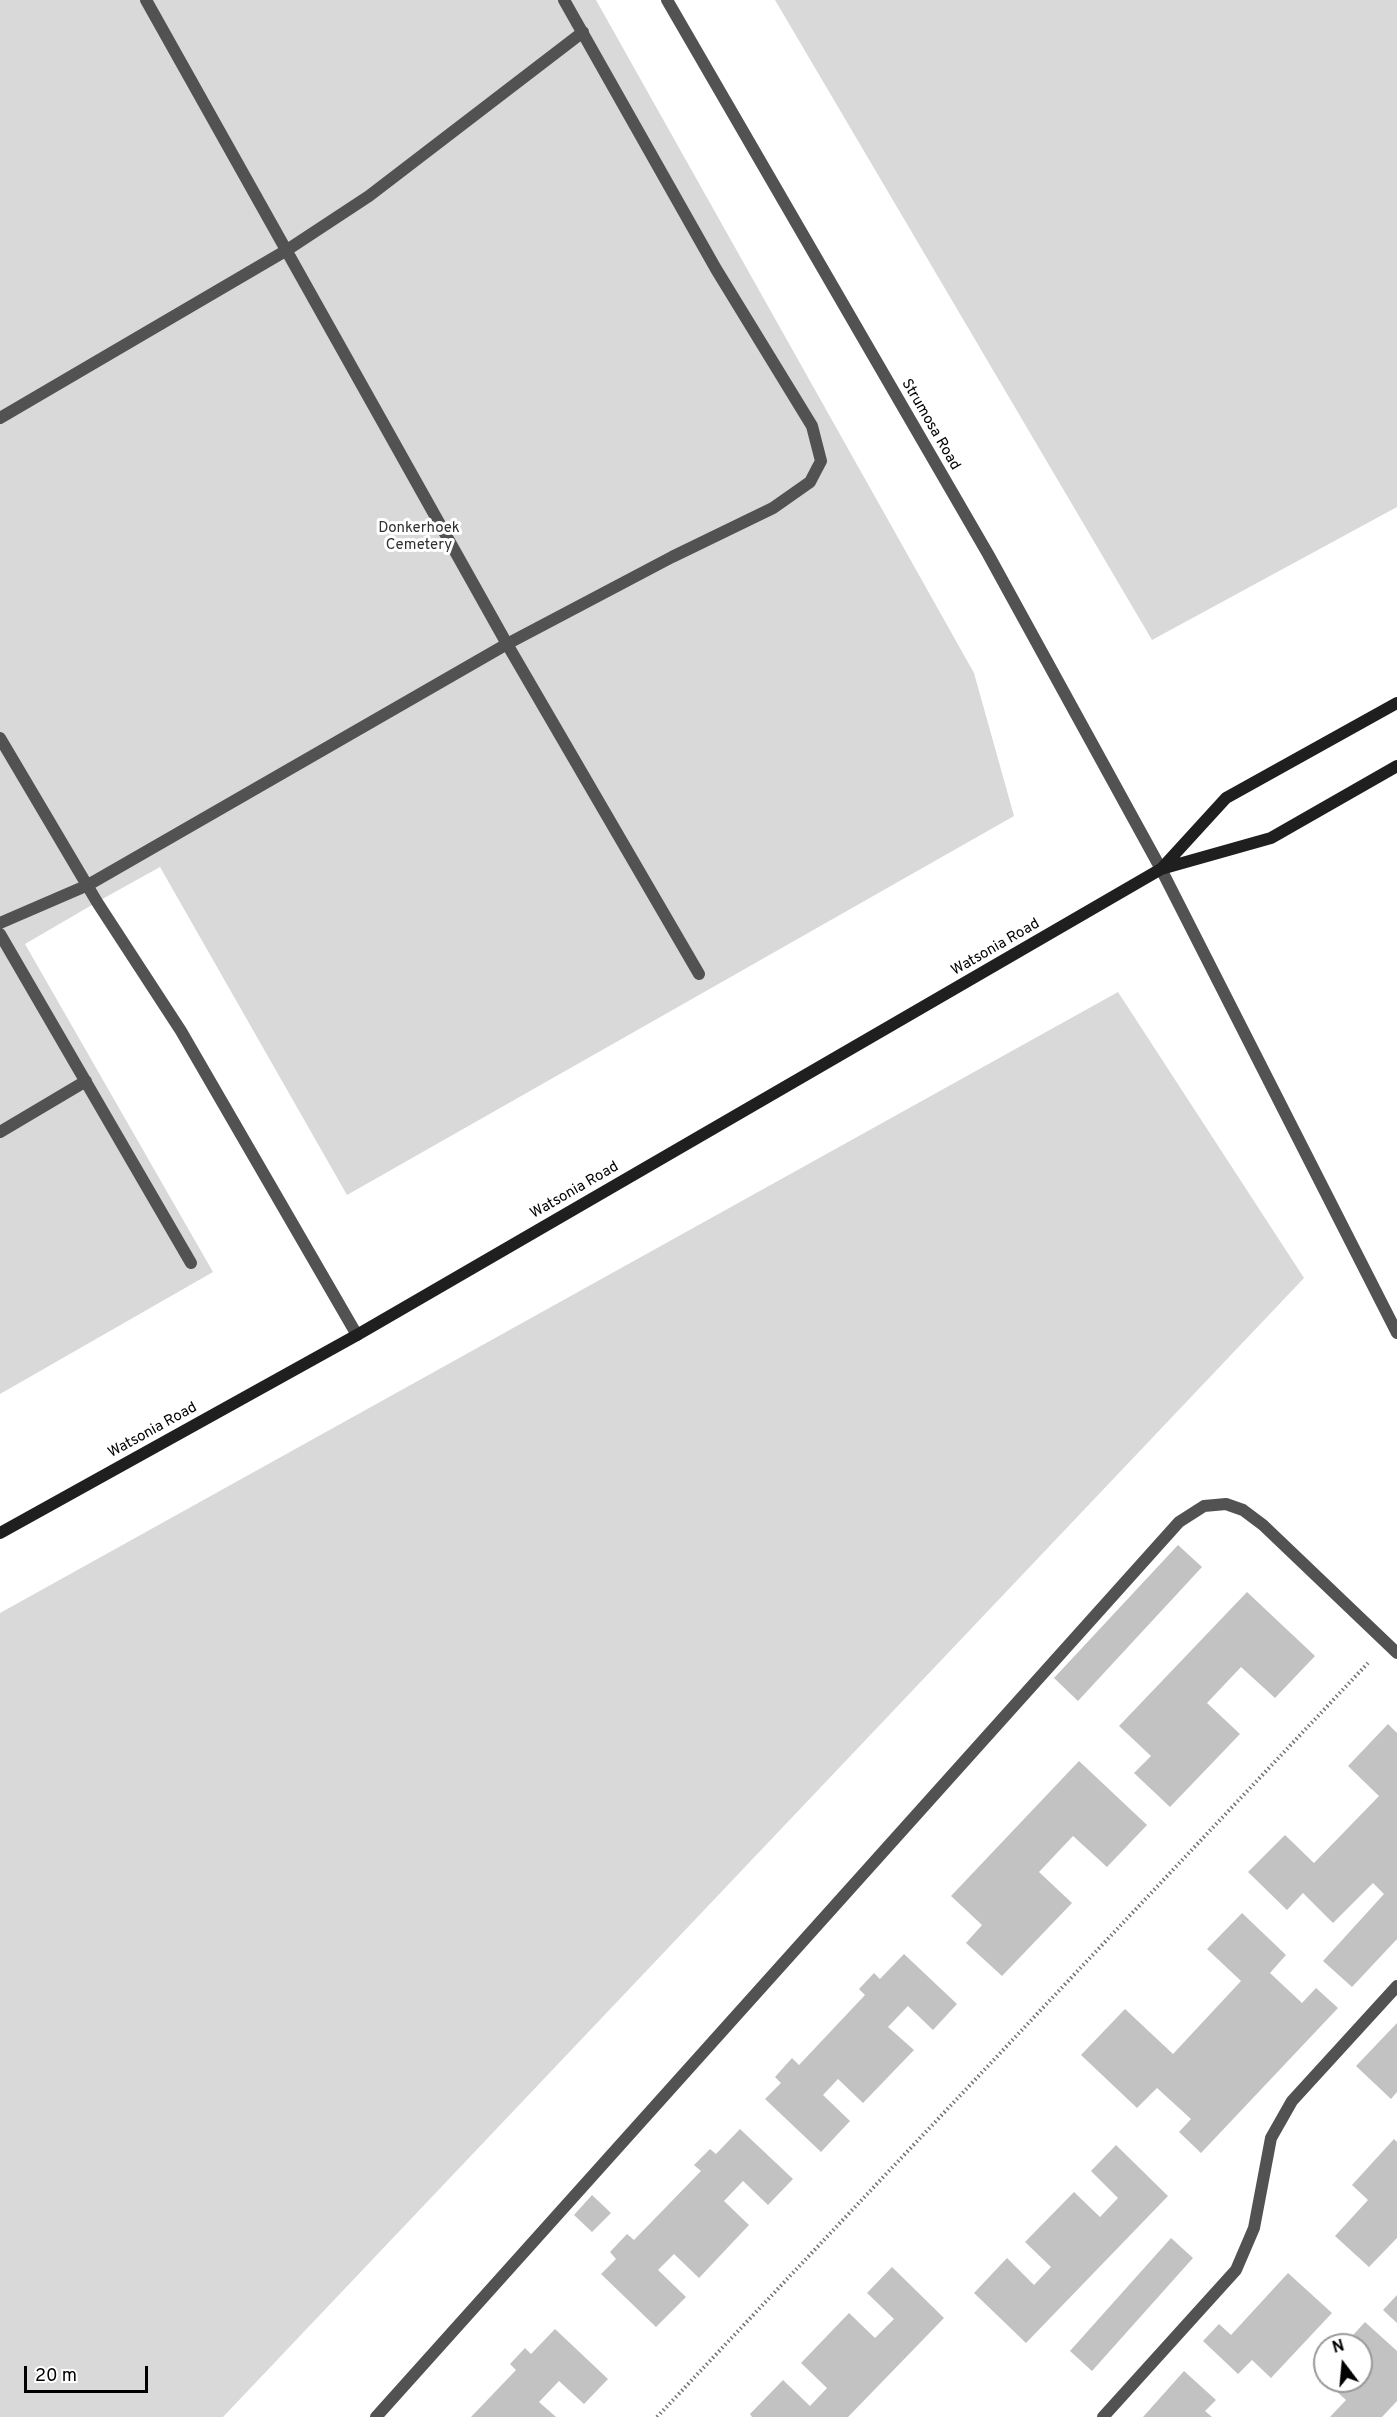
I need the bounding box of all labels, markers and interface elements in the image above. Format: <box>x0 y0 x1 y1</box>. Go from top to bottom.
street label: Strumosa Road <box>897 376 963 474</box>
park label: Donkerhoek Cemetery <box>378 520 460 555</box>
street label: Watsonia Road <box>949 915 1043 981</box>
street label: Watsonia Road <box>528 1158 622 1224</box>
street label: Watsonia Road <box>105 1399 201 1463</box>
north arrow <box>1313 2333 1373 2393</box>
text: N <box>1330 2336 1347 2359</box>
scale bar <box>27 2354 152 2392</box>
text: 20 m <box>35 2365 77 2388</box>

